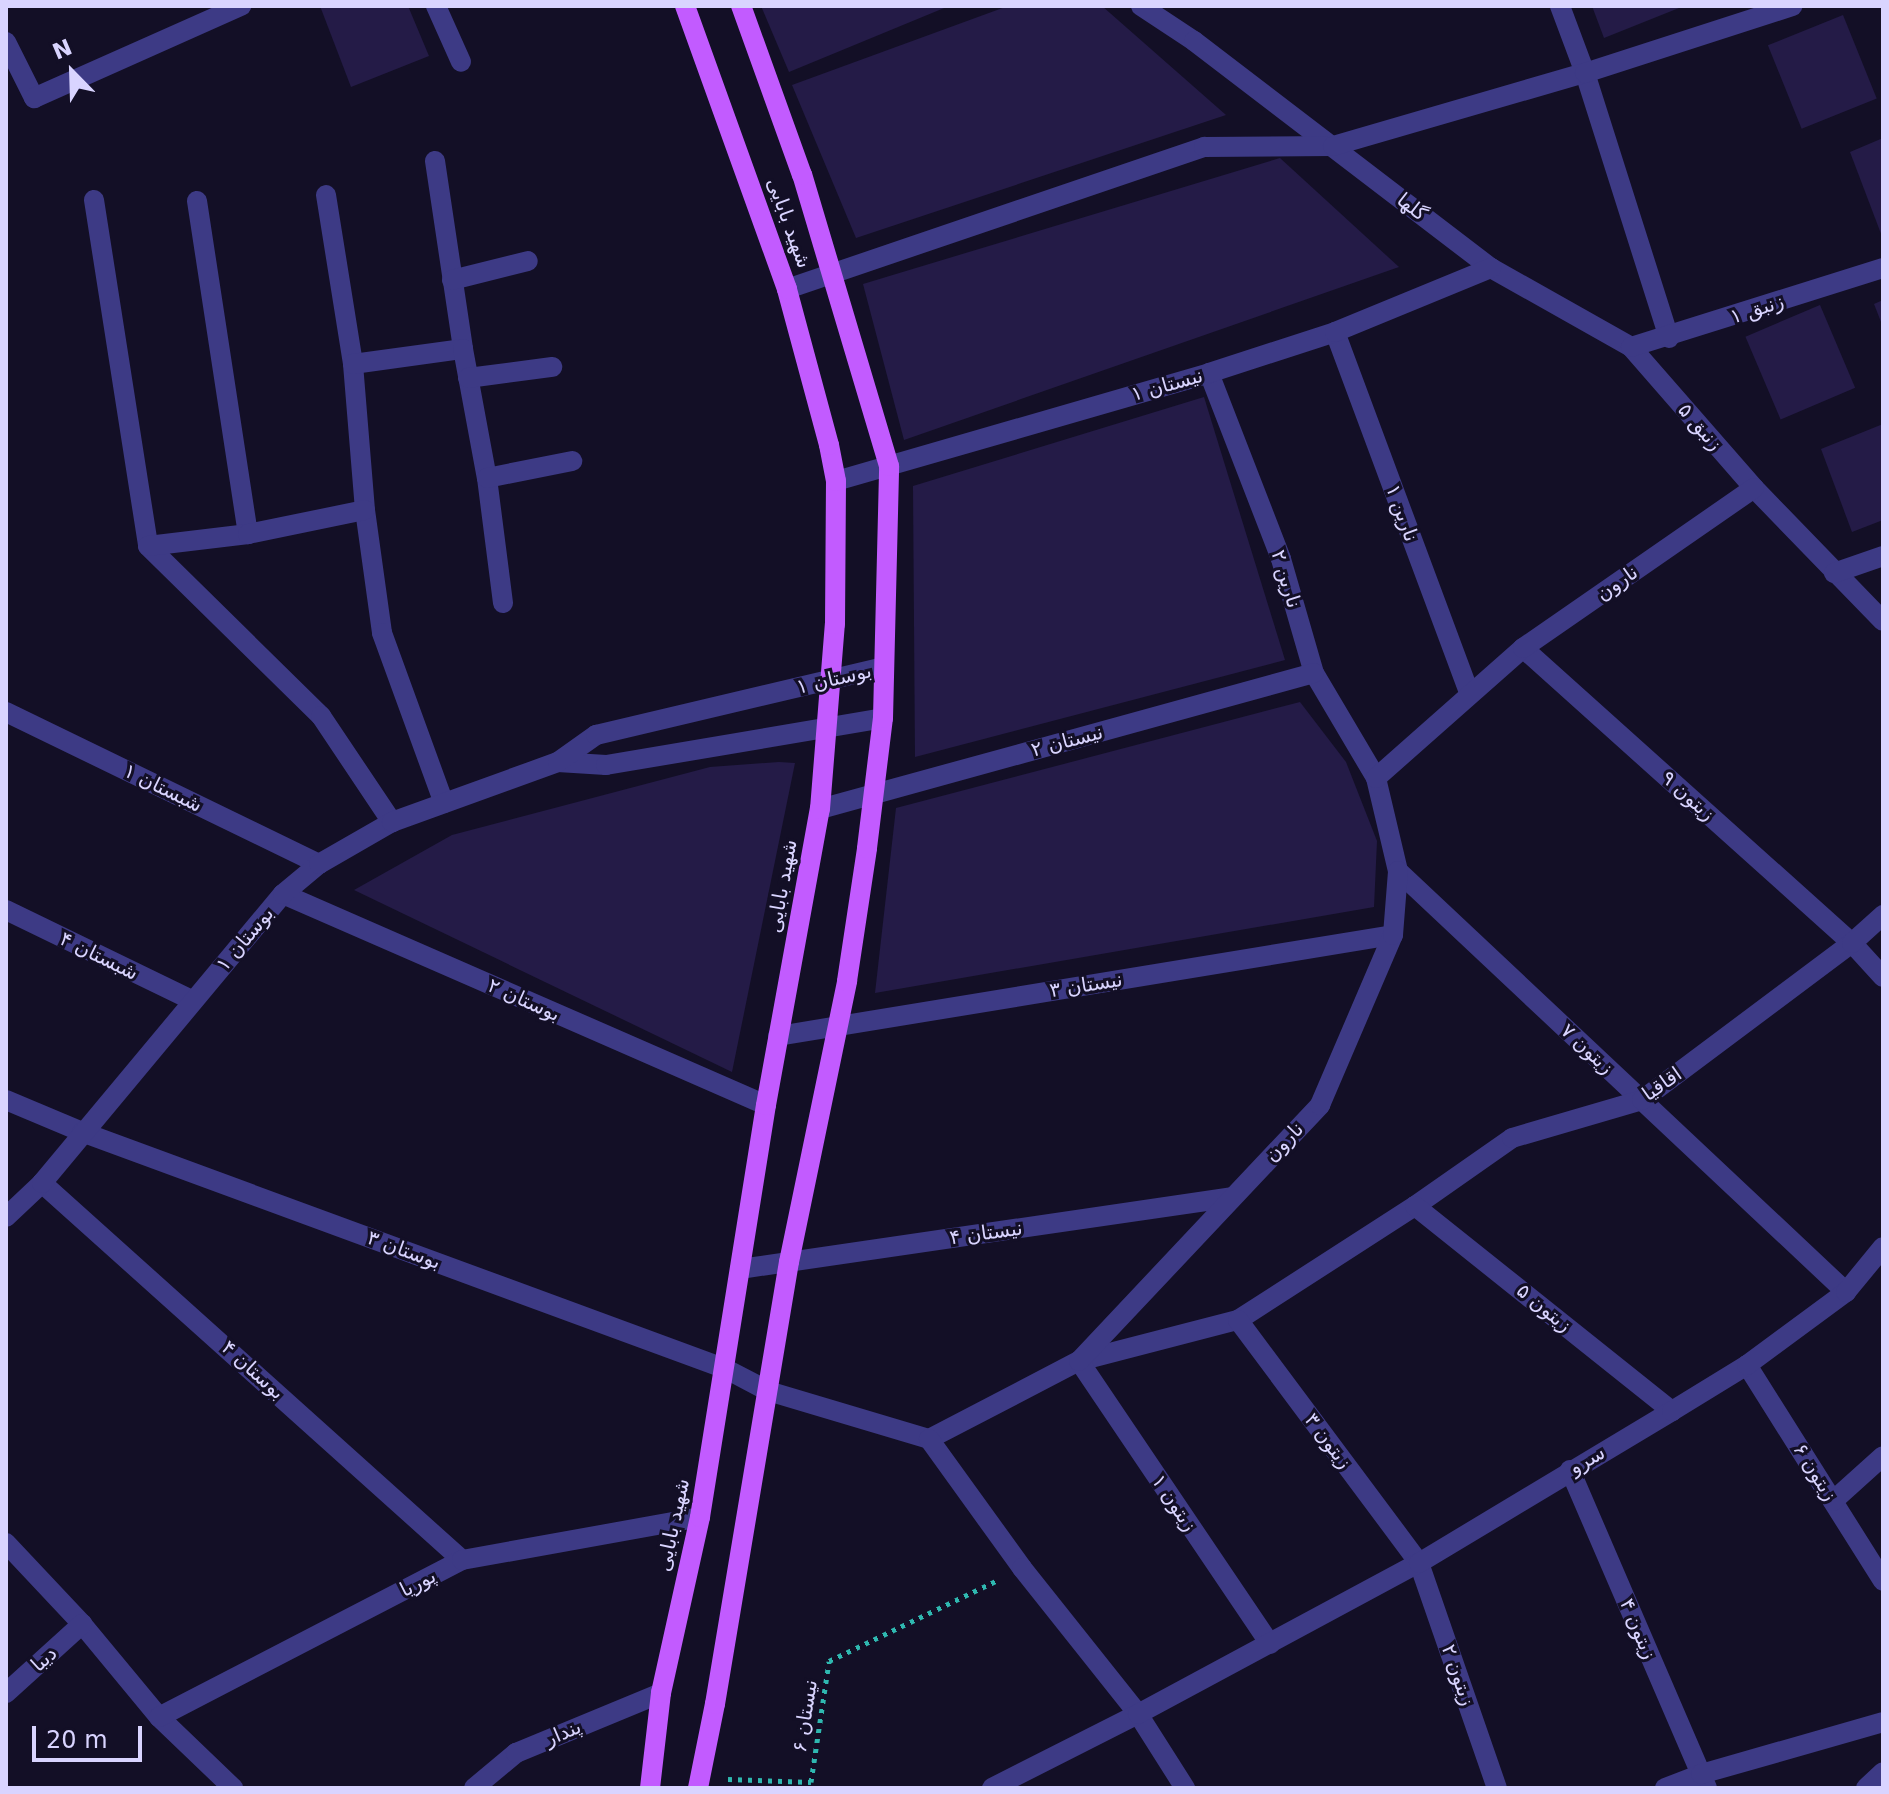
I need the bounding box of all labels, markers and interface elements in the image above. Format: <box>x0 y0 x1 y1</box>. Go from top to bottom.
north arrow <box>32 32 112 112</box>
text: N <box>49 34 76 65</box>
street label: شهید بابایی <box>762 175 816 271</box>
street label: گلها <box>1392 188 1432 226</box>
street label: زنبق ۱ <box>1727 289 1787 329</box>
street label: نیستان ۱ <box>1128 363 1206 407</box>
street label: زنبق ۵ <box>1673 398 1727 456</box>
street label: نارین ۱ <box>1381 481 1423 545</box>
street label: نارین ۲ <box>1266 547 1306 611</box>
street label: نارون <box>1591 560 1643 606</box>
street label: بوستان ۱ <box>794 659 874 699</box>
street label: نیستان ۲ <box>1028 720 1106 762</box>
street label: شبستان ۱ <box>120 759 206 817</box>
street label: زیتون ۹ <box>1656 766 1720 826</box>
street label: شهید بابایی <box>762 837 802 935</box>
street label: بوستان ۱ <box>211 902 279 976</box>
street label: شبستان ۴ <box>56 927 142 985</box>
street label: نیستان ۳ <box>1048 967 1124 1003</box>
street label: بوستان ۲ <box>484 973 564 1027</box>
street label: زیتون ۷ <box>1556 1019 1618 1079</box>
street label: اقاقیا <box>1638 1062 1686 1106</box>
street label: نارون <box>1260 1117 1308 1167</box>
street label: نیستان ۴ <box>948 1216 1024 1250</box>
street label: بوستان ۳ <box>364 1226 444 1274</box>
street label: زیتون ۵ <box>1512 1279 1576 1337</box>
street label: بوستان ۴ <box>217 1335 289 1405</box>
street label: زیتون ۳ <box>1299 1408 1357 1474</box>
street label: زیتون ۶ <box>1788 1439 1842 1505</box>
street label: سرو <box>1565 1440 1609 1480</box>
street label: زیتون ۱ <box>1146 1470 1202 1536</box>
street label: شهید بابایی <box>651 1476 695 1574</box>
street label: پوریا <box>396 1564 440 1602</box>
street label: زیتون ۴ <box>1615 1595 1661 1663</box>
street label: دیبا <box>26 1641 62 1677</box>
street label: زیتون ۲ <box>1436 1641 1480 1709</box>
street label: نیستان ۶ <box>787 1678 823 1754</box>
scale bar <box>36 1710 146 1760</box>
street label: پندار <box>541 1715 585 1751</box>
text: 20 m <box>46 1726 108 1754</box>

